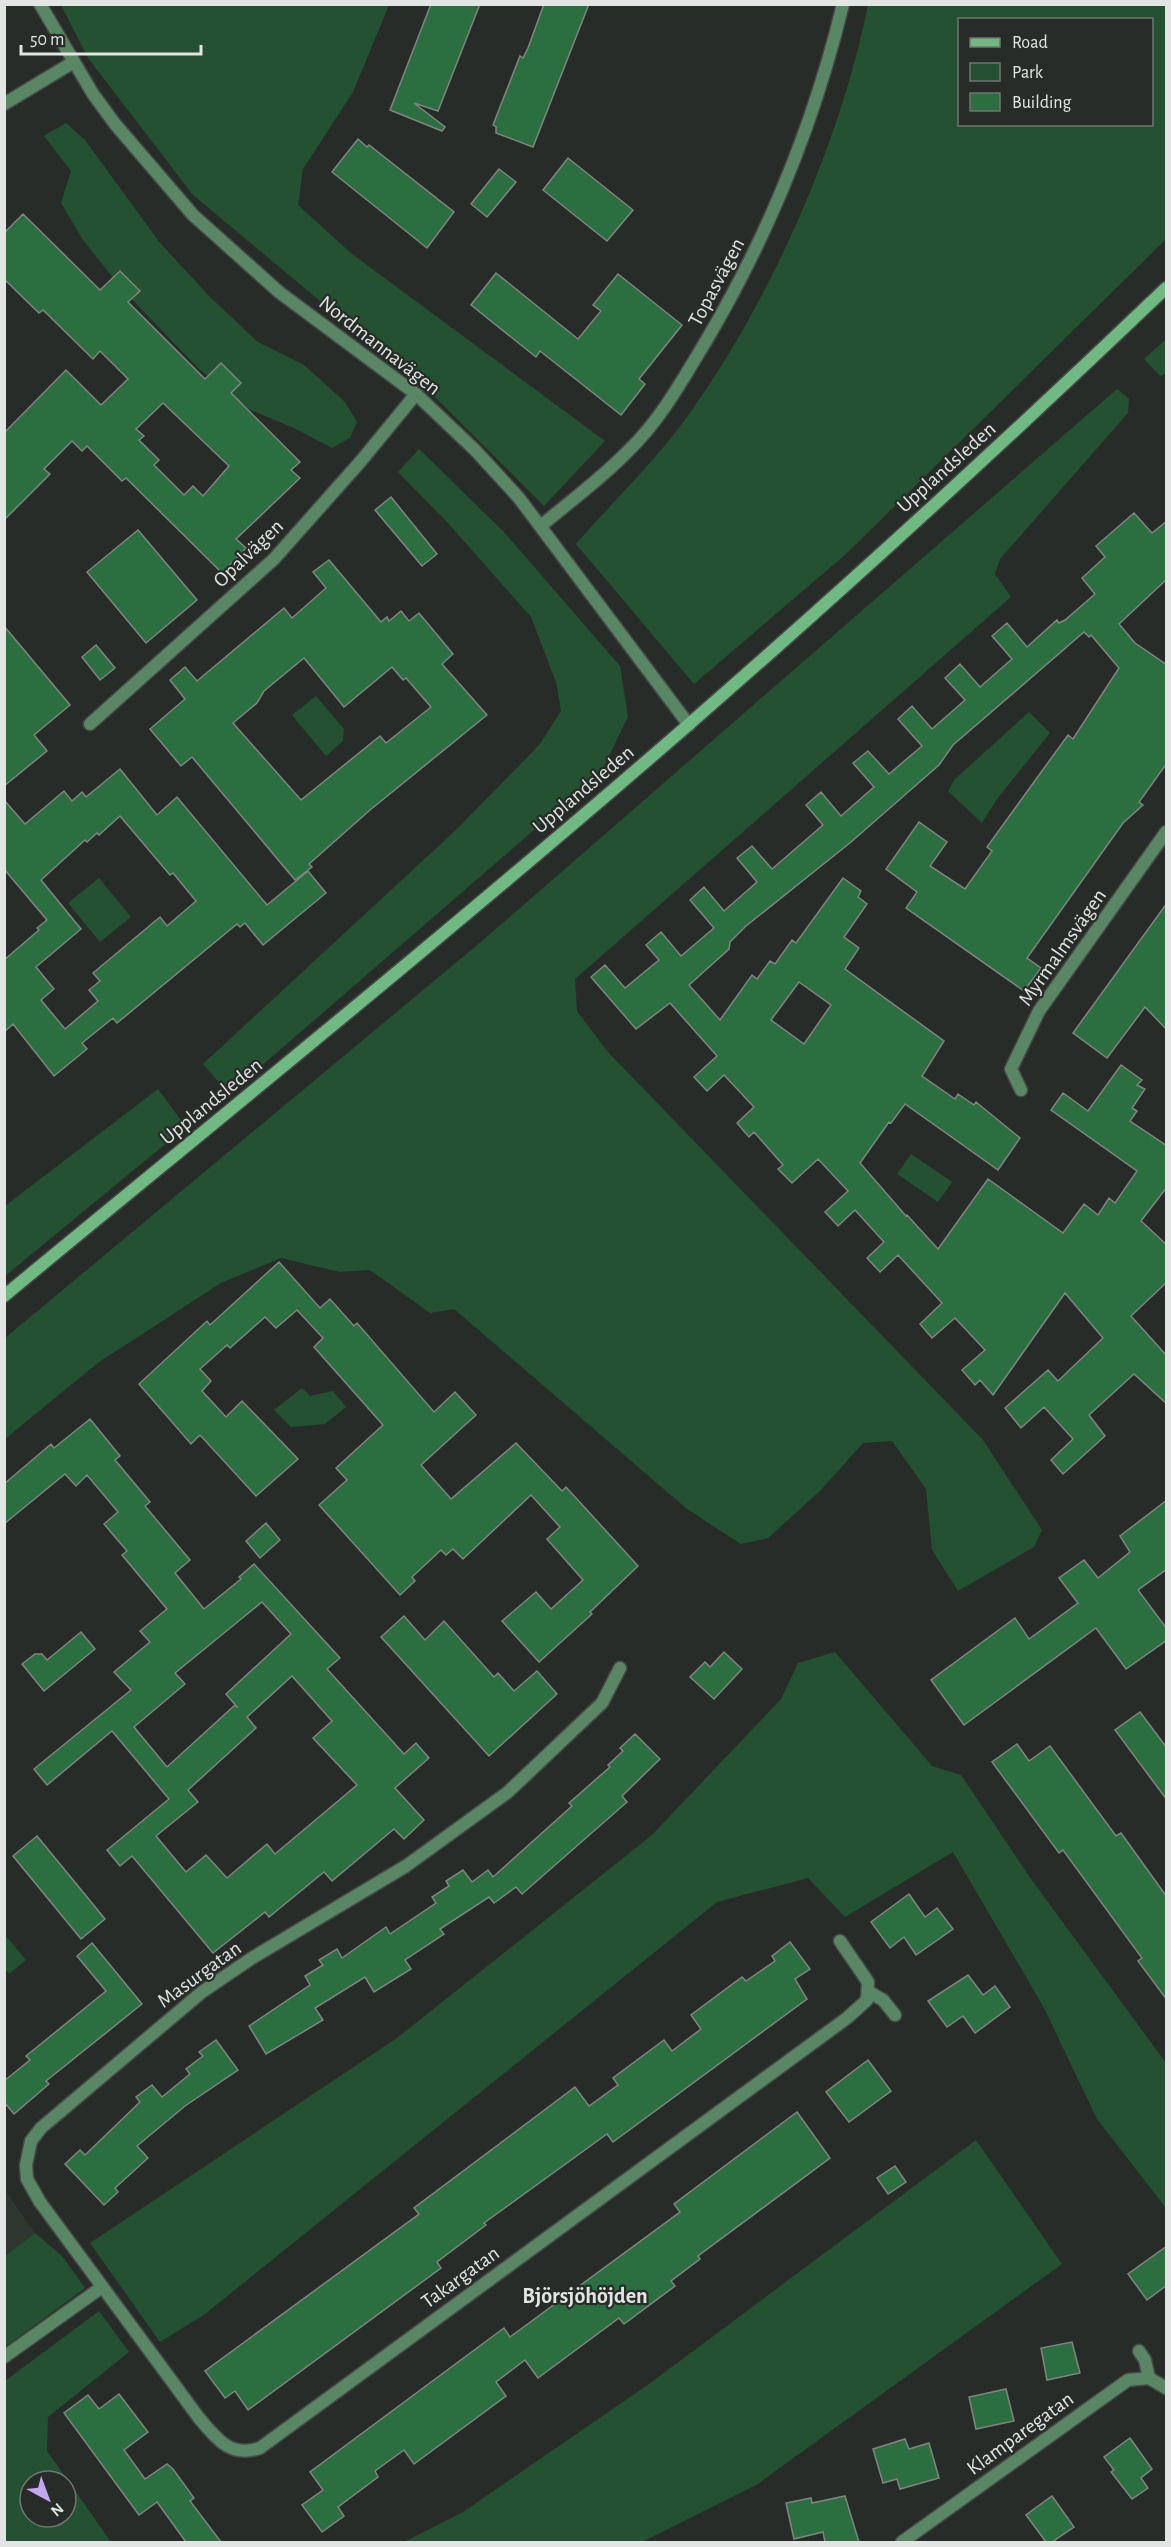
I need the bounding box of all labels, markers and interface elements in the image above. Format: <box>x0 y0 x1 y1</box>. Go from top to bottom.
scale bar <box>21 18 201 56</box>
legend <box>958 18 1153 126</box>
text: 50 m <box>30 31 64 49</box>
text: Road <box>1012 34 1048 52</box>
text: Park <box>1012 64 1044 82</box>
text: Building <box>1012 94 1072 112</box>
street label: Topasvägen <box>685 235 748 330</box>
street label: Nordmannavägen <box>315 292 444 399</box>
street label: Upplandsleden <box>893 418 1000 517</box>
street label: Opalvägen <box>209 515 287 591</box>
street label: Upplandsleden <box>529 741 638 837</box>
street label: Myrmalmsvägen <box>1014 885 1110 1009</box>
street label: Upplandsleden <box>156 1054 266 1149</box>
street label: Masurgatan <box>154 1937 245 2012</box>
street label: Takargatan <box>417 2242 503 2313</box>
district label: Björsjöhöjden <box>522 2285 648 2308</box>
street label: Klamparegatan <box>963 2388 1077 2479</box>
north arrow <box>18 2469 78 2529</box>
text: N <box>48 2500 67 2519</box>

